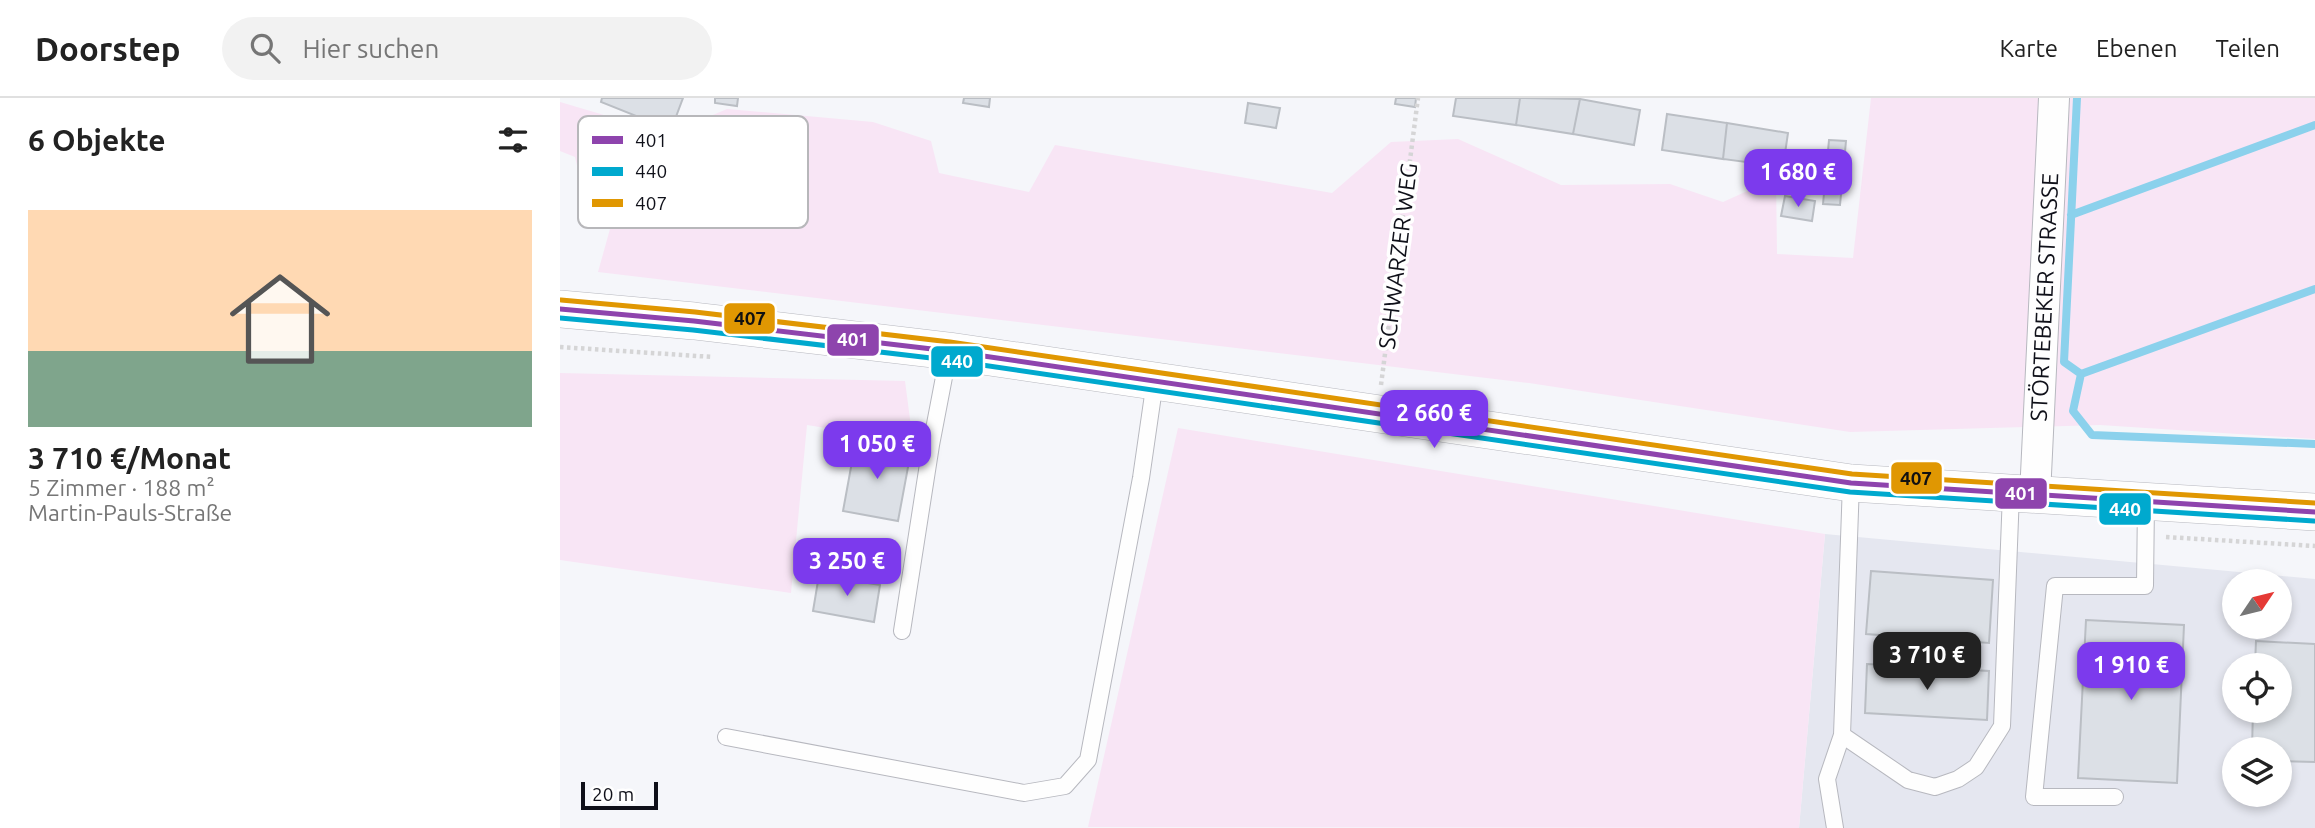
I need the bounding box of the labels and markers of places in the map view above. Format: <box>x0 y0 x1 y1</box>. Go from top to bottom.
pin: 1 680 € <box>1733 150 1863 209</box>
pin: 2 660 € <box>1369 390 1499 450</box>
pin: 1 050 € <box>812 422 942 481</box>
pin: 3 250 € <box>782 538 912 598</box>
pin: 3 710 € <box>1862 632 1992 692</box>
pin: 1 910 € <box>2066 642 2196 702</box>

